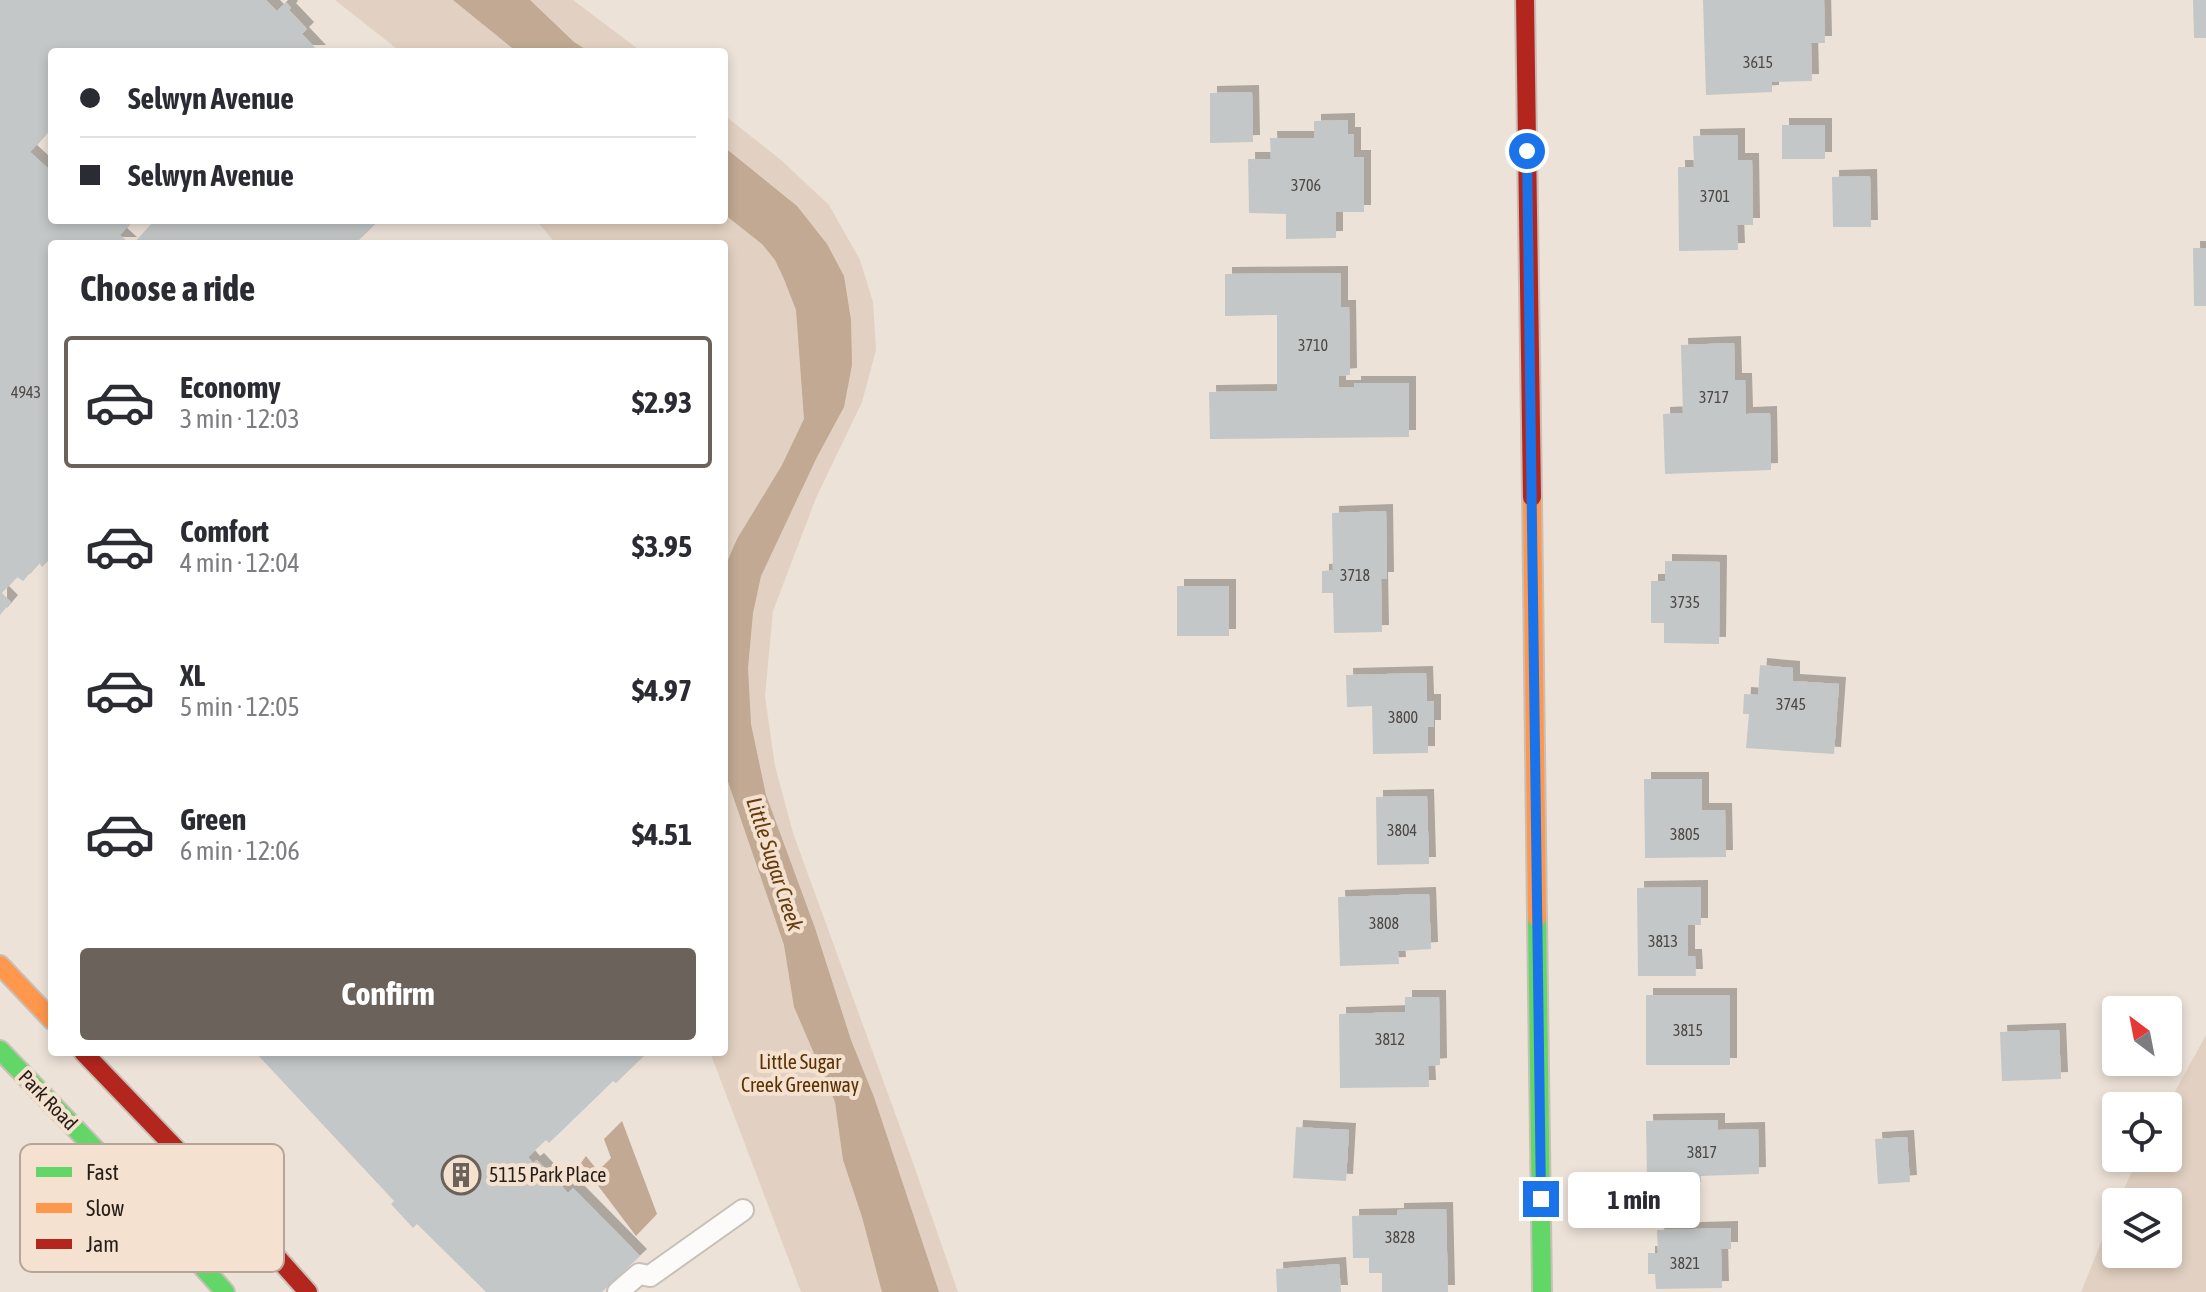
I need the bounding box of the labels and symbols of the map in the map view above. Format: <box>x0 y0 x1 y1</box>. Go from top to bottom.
house number: 3615 <box>1743 53 1773 71</box>
route start <box>1509 133 1545 169</box>
house number: 3706 <box>1291 176 1321 194</box>
house number: 3701 <box>1700 187 1730 205</box>
house number: 3710 <box>1298 336 1328 354</box>
house number: 4943 <box>11 383 41 401</box>
house number: 3717 <box>1699 388 1729 406</box>
house number: 3718 <box>1340 566 1370 584</box>
house number: 3735 <box>1670 593 1700 611</box>
house number: 3745 <box>1776 695 1806 713</box>
house number: 3800 <box>1388 708 1418 726</box>
water label: Little Sugar Creek <box>741 794 809 935</box>
house number: 3804 <box>1387 821 1417 839</box>
house number: 3805 <box>1670 825 1700 843</box>
house number: 3808 <box>1369 914 1399 932</box>
house number: 3813 <box>1648 932 1678 950</box>
north arrow <box>2102 996 2182 1076</box>
house number: 3815 <box>1673 1021 1703 1039</box>
house number: 3812 <box>1375 1030 1405 1048</box>
park label: Little Sugar Creek Greenway <box>741 1050 859 1096</box>
street label: Park Road <box>14 1065 82 1134</box>
house number: 3817 <box>1687 1143 1717 1161</box>
legend <box>20 1144 284 1272</box>
building icon: 5115 Park Place <box>440 1154 482 1196</box>
text: Fast <box>86 1159 119 1185</box>
place label: 5115 Park Place <box>489 1163 606 1186</box>
callout: 1 min <box>1569 1171 1701 1227</box>
route end <box>1523 1181 1559 1217</box>
text: Slow <box>86 1195 124 1221</box>
house number: 3828 <box>1385 1228 1415 1246</box>
text: Jam <box>86 1231 119 1257</box>
house number: 3821 <box>1670 1254 1700 1272</box>

